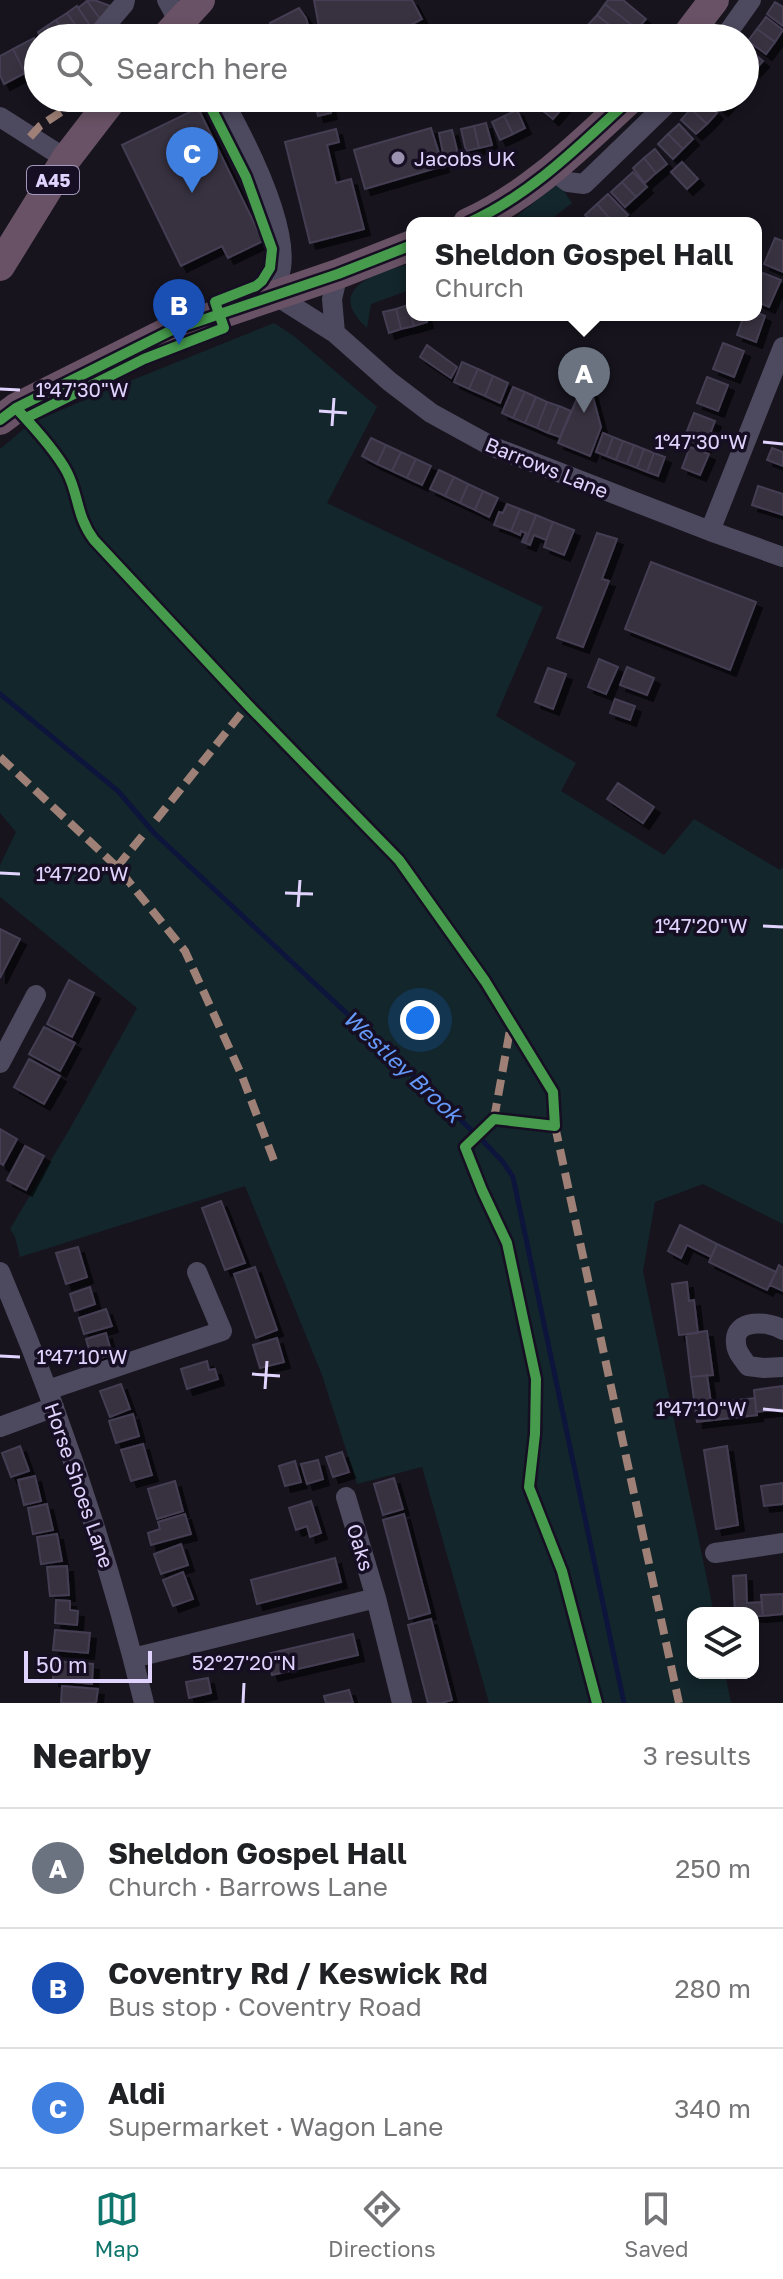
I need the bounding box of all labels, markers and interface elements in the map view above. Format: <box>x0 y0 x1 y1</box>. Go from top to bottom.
search box <box>24 24 759 112</box>
icon: search <box>52 46 96 90</box>
text: Search here <box>116 50 288 86</box>
pin: C <box>166 127 218 193</box>
place label: Jacobs UK <box>414 146 516 170</box>
marker: Jacobs UK <box>389 149 407 167</box>
road number: A45 <box>27 166 79 194</box>
popup <box>406 217 762 321</box>
text: Sheldon Gospel Hall <box>435 236 733 272</box>
text: Church <box>435 272 524 303</box>
pin: B <box>153 279 205 345</box>
pin: A <box>558 347 610 413</box>
text: 1°47'30"W <box>36 377 128 401</box>
text: 1°47'30"W <box>655 429 747 453</box>
street label: Barrows Lane <box>482 431 612 503</box>
text: 1°47'20"W <box>36 861 128 885</box>
text: 1°47'20"W <box>655 913 747 937</box>
your location <box>400 1000 440 1040</box>
water label: Westley Brook <box>338 1004 470 1130</box>
text: 1°47'10"W <box>37 1344 127 1368</box>
text: 1°47'10"W <box>656 1396 746 1420</box>
street label: Horse Shoes Lane <box>40 1399 120 1571</box>
street label: Oaks <box>343 1521 379 1573</box>
map controls <box>687 1607 759 1679</box>
button: layers <box>687 1607 759 1679</box>
scale bar <box>24 1647 152 1683</box>
text: 52°27'20"N <box>192 1650 296 1674</box>
text: 50 m <box>36 1651 87 1678</box>
text: Nearby <box>32 1735 152 1775</box>
text: 3 results <box>643 1740 751 1771</box>
text: Sheldon Gospel Hall <box>108 1835 407 1871</box>
text: A <box>49 1853 67 1884</box>
text: 250 m <box>675 1853 751 1884</box>
text: Church · Barrows Lane <box>108 1871 388 1902</box>
text: Coventry Rd / Keswick Rd <box>108 1955 488 1991</box>
text: B <box>49 1973 67 2004</box>
text: 280 m <box>674 1973 751 2004</box>
text: Bus stop · Coventry Road <box>108 1991 422 2022</box>
text: Aldi <box>108 2075 166 2111</box>
text: C <box>49 2093 67 2124</box>
text: 340 m <box>674 2093 751 2124</box>
text: Supermarket · Wagon Lane <box>108 2111 443 2142</box>
tab: Map <box>94 2187 139 2262</box>
tab: Directions <box>328 2187 436 2262</box>
tab: Saved <box>624 2187 689 2262</box>

